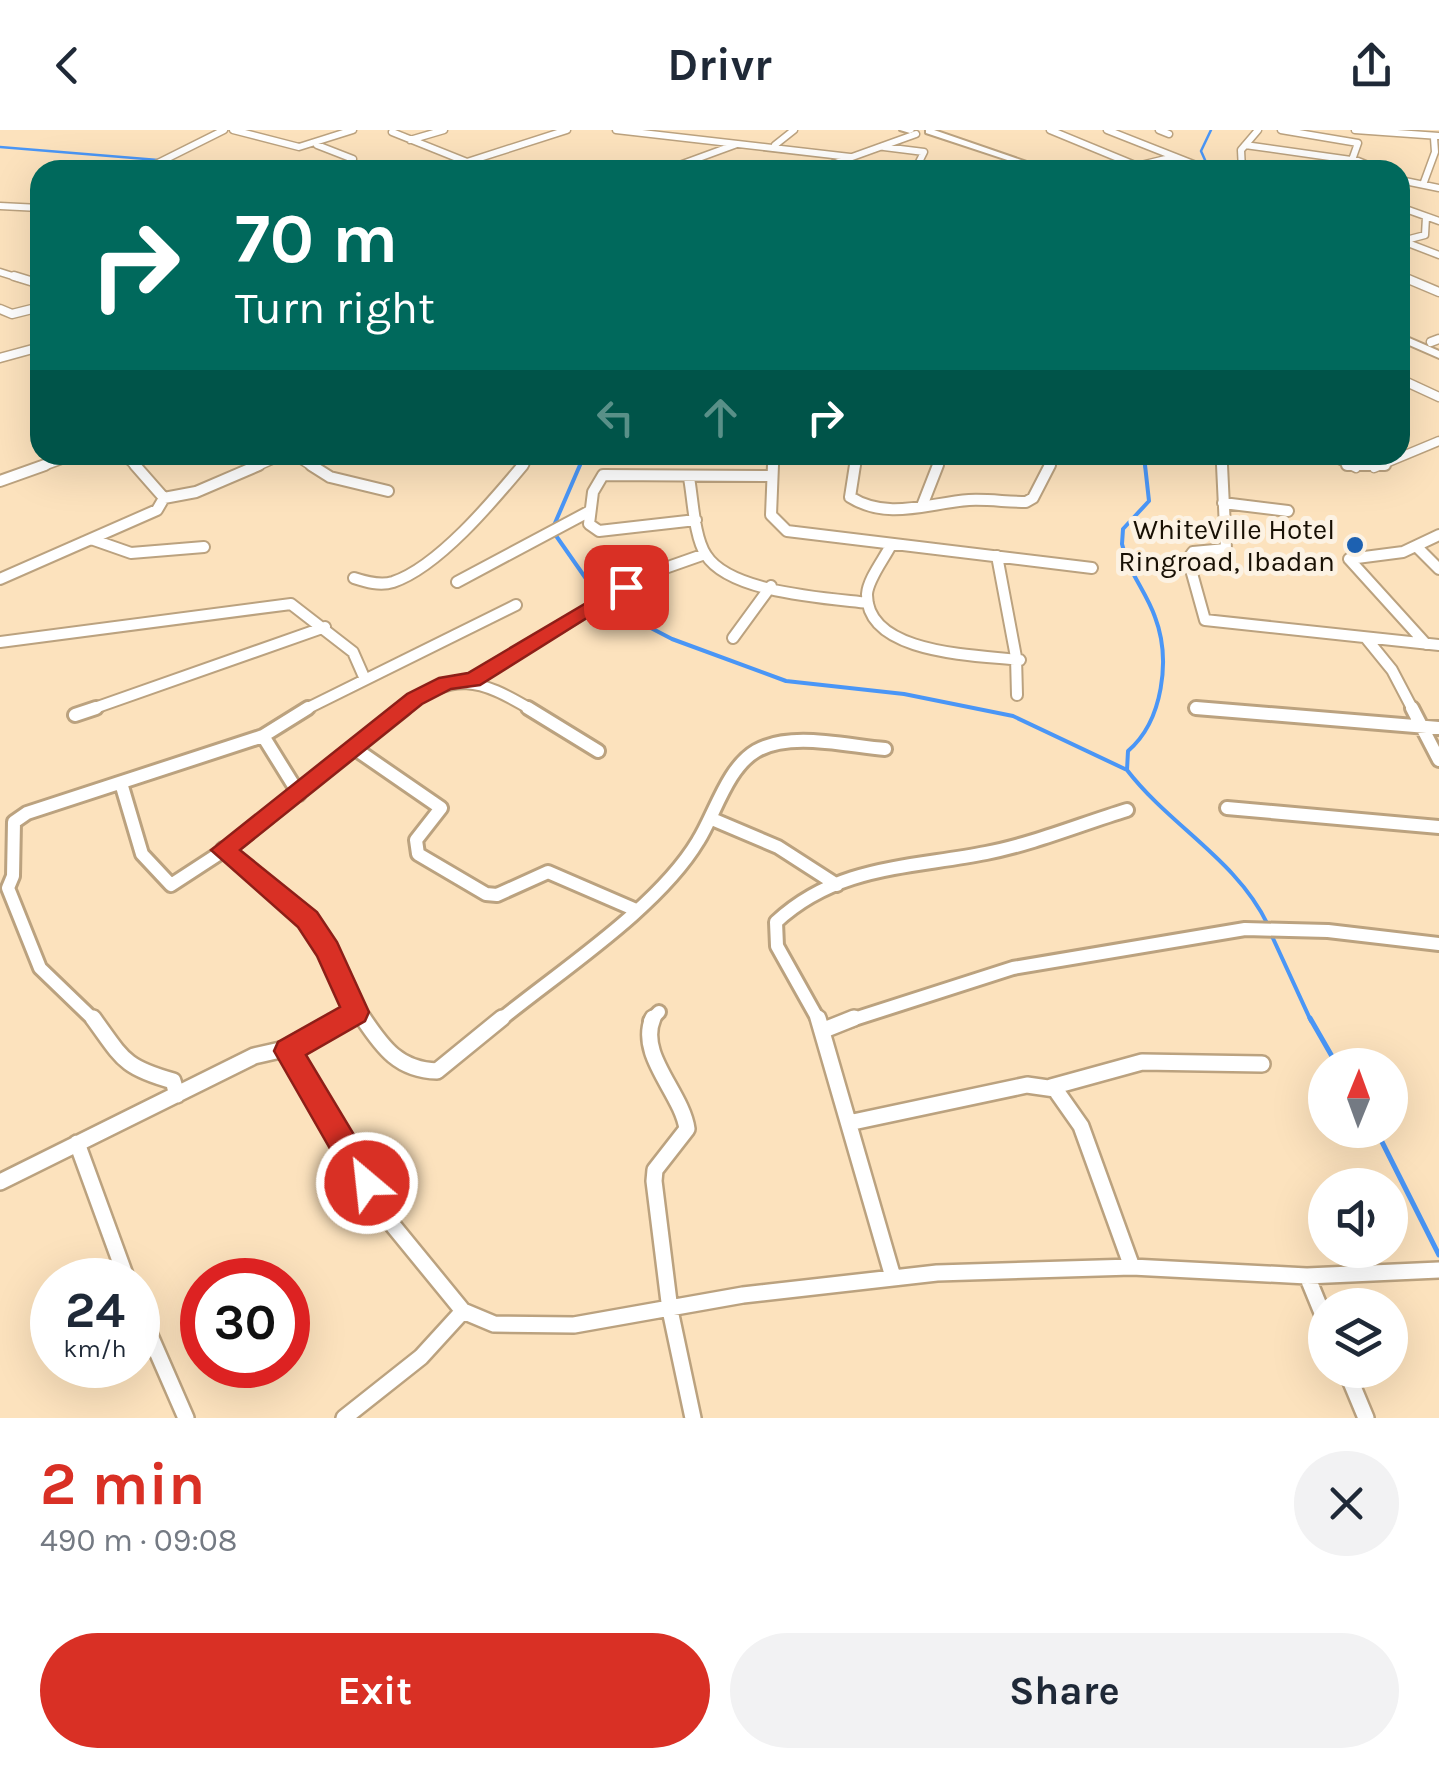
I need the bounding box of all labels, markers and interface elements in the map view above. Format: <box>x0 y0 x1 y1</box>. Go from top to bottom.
icon: back <box>40 38 95 93</box>
icon: share <box>1344 38 1399 93</box>
text: Drivr <box>667 39 772 91</box>
text: 70 m <box>235 198 398 280</box>
icon: right <box>70 200 200 330</box>
text: Turn right <box>235 282 435 334</box>
icon: left <box>588 390 643 445</box>
icon: ahead <box>693 390 748 445</box>
icon: right <box>798 390 853 445</box>
place label: WhiteVille Hotel Ringroad, Ibadan <box>1118 513 1335 578</box>
marker: WhiteVille Hotel Ringroad, Ibadan <box>1344 534 1366 556</box>
pin <box>584 545 669 630</box>
icon: arrive <box>599 560 654 615</box>
north arrow <box>1308 1048 1408 1148</box>
map controls <box>1308 1048 1408 1388</box>
position arrow <box>315 1131 419 1235</box>
button: sound <box>1308 1168 1408 1268</box>
speed limit sign: 30 <box>180 1258 310 1388</box>
text: 24 <box>65 1281 125 1340</box>
button: layers <box>1308 1288 1408 1388</box>
text: km/h <box>63 1334 127 1363</box>
text: 2 min <box>40 1449 205 1519</box>
button: close <box>1294 1451 1399 1556</box>
text: 490 m · 09:08 <box>40 1522 237 1559</box>
button: Exit <box>40 1633 710 1748</box>
button: Share <box>730 1633 1399 1748</box>

